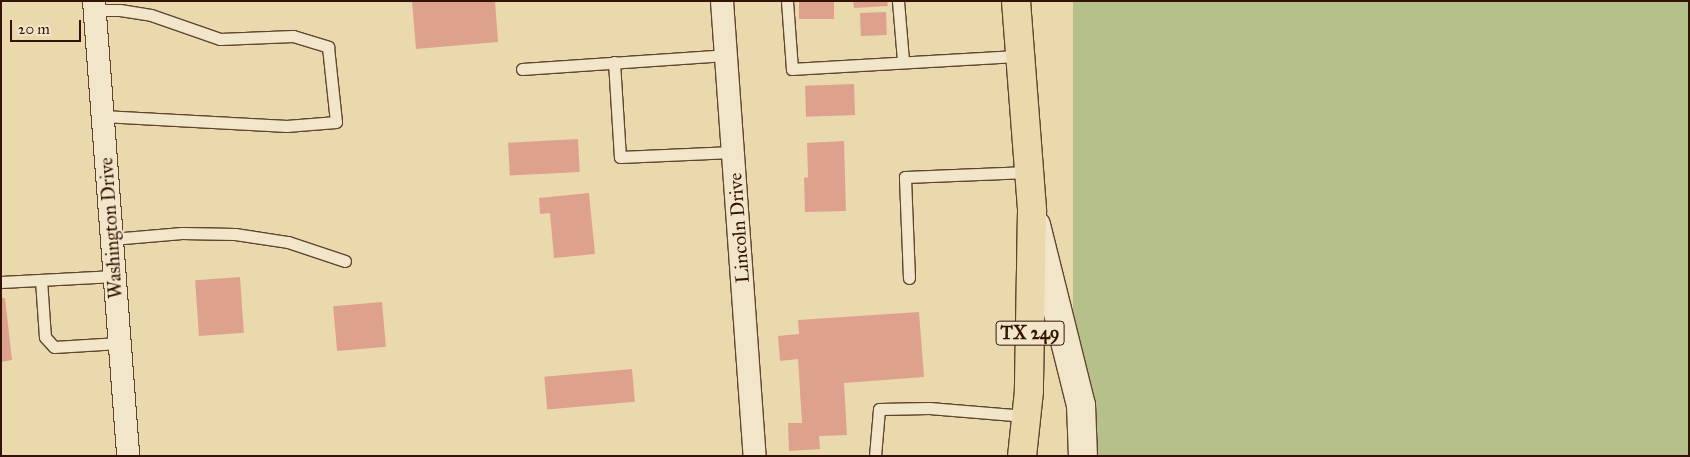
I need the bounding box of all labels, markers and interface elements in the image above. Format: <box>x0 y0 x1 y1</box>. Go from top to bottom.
scale bar <box>12 10 84 42</box>
text: 20 m <box>18 20 50 38</box>
street label: Washington Drive <box>95 157 127 299</box>
street label: Lincoln Drive <box>724 172 754 284</box>
road number: TX 249 <box>995 317 1065 348</box>

